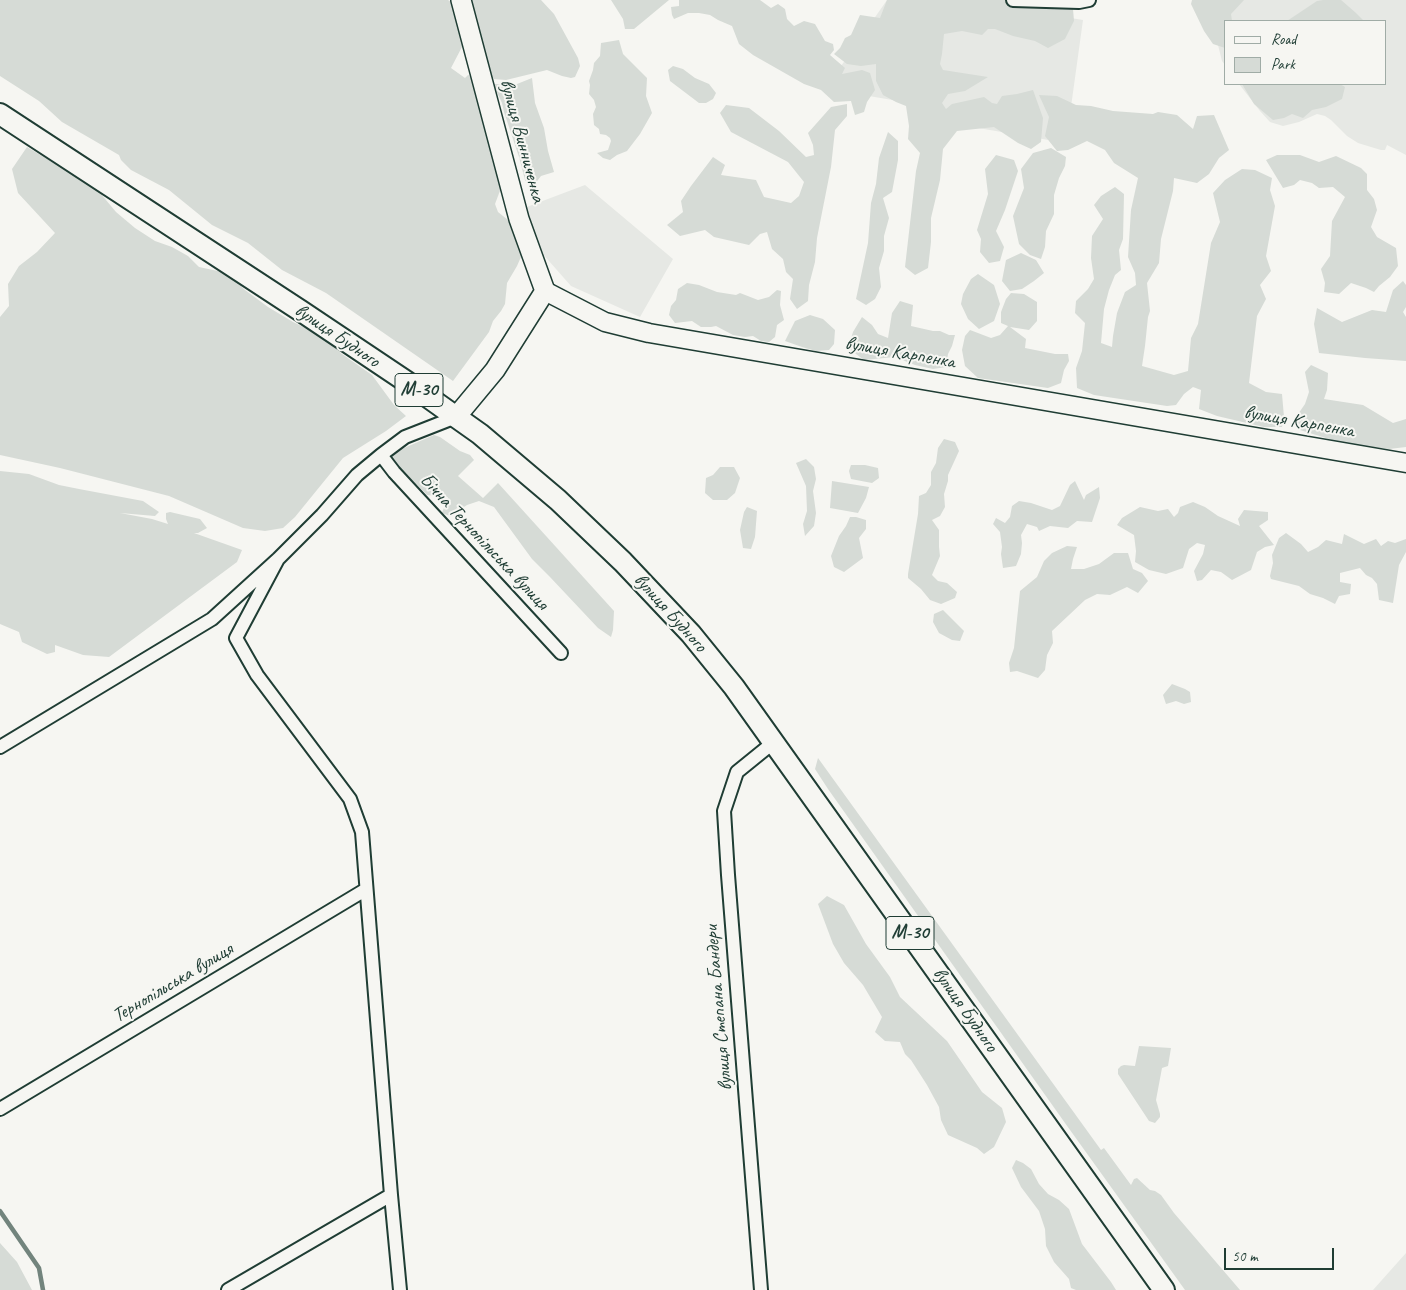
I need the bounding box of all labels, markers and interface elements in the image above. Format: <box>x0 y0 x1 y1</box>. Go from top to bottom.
legend <box>1224 20 1386 85</box>
text: Road <box>1271 30 1296 49</box>
text: Park <box>1271 55 1295 74</box>
street label: вулиця Винниченка <box>494 76 550 206</box>
street label: вулиця Будного <box>290 299 384 373</box>
street label: вулиця Карпенка <box>843 332 957 374</box>
road number: М-30 <box>395 374 443 406</box>
street label: вулиця Карпенка <box>1242 401 1356 443</box>
street label: Бічна Тернопільська вулиця <box>414 469 554 615</box>
street label: вулиця Будного <box>628 569 712 657</box>
road number: М-30 <box>886 916 934 950</box>
street label: вулиця Степана Бандери <box>700 924 738 1092</box>
street label: Тернопільська вулиця <box>108 938 238 1028</box>
street label: вулиця Будного <box>927 963 1003 1057</box>
scale bar <box>1226 1238 1336 1270</box>
text: 50 m <box>1232 1247 1258 1266</box>

